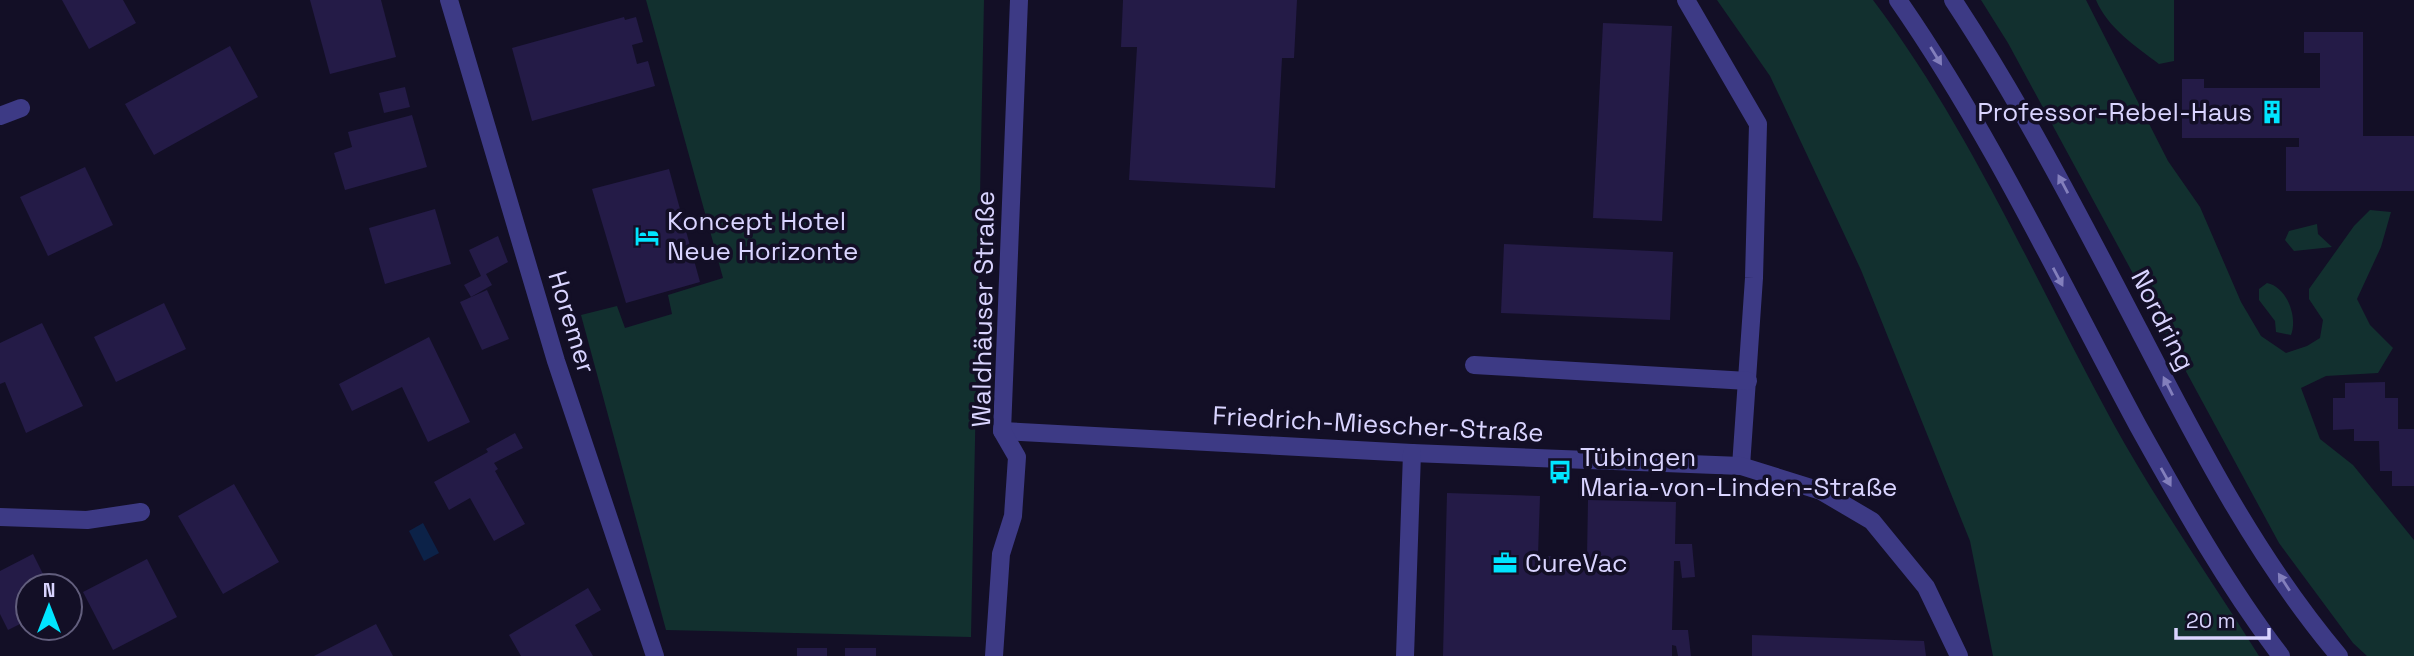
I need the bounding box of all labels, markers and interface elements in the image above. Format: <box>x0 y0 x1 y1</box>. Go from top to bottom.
one-way arrow <box>1930 47 1942 66</box>
place label: Professor-Rebel-Haus <box>1977 95 2252 129</box>
building icon: Professor-Rebel-Haus <box>2258 98 2286 126</box>
one-way arrow <box>2058 174 2070 194</box>
street label: Waldhäuser Straße <box>964 190 1002 428</box>
place label: Koncept Hotel Neue Horizonte <box>667 204 859 268</box>
hotel icon: Koncept Hotel Neue Horizonte <box>633 222 661 250</box>
street label: Nordring <box>2123 264 2203 376</box>
street label: Horemer <box>540 267 604 377</box>
one-way arrow <box>2052 267 2064 287</box>
one-way arrow <box>2162 376 2174 396</box>
street label: Friedrich-Miescher-Straße <box>1211 398 1545 450</box>
place label: Tübingen Maria-von-Linden-Straße <box>1580 440 1897 504</box>
bus stop icon: Tübingen Maria-von-Linden-Straße <box>1546 458 1574 486</box>
one-way arrow <box>2160 467 2172 487</box>
place label: CureVac <box>1525 546 1628 580</box>
office icon: CureVac <box>1491 549 1519 577</box>
north arrow <box>14 572 84 642</box>
one-way arrow <box>2277 572 2290 592</box>
text: N <box>43 578 55 603</box>
scale bar <box>2176 596 2269 640</box>
text: 20 m <box>2186 607 2236 634</box>

